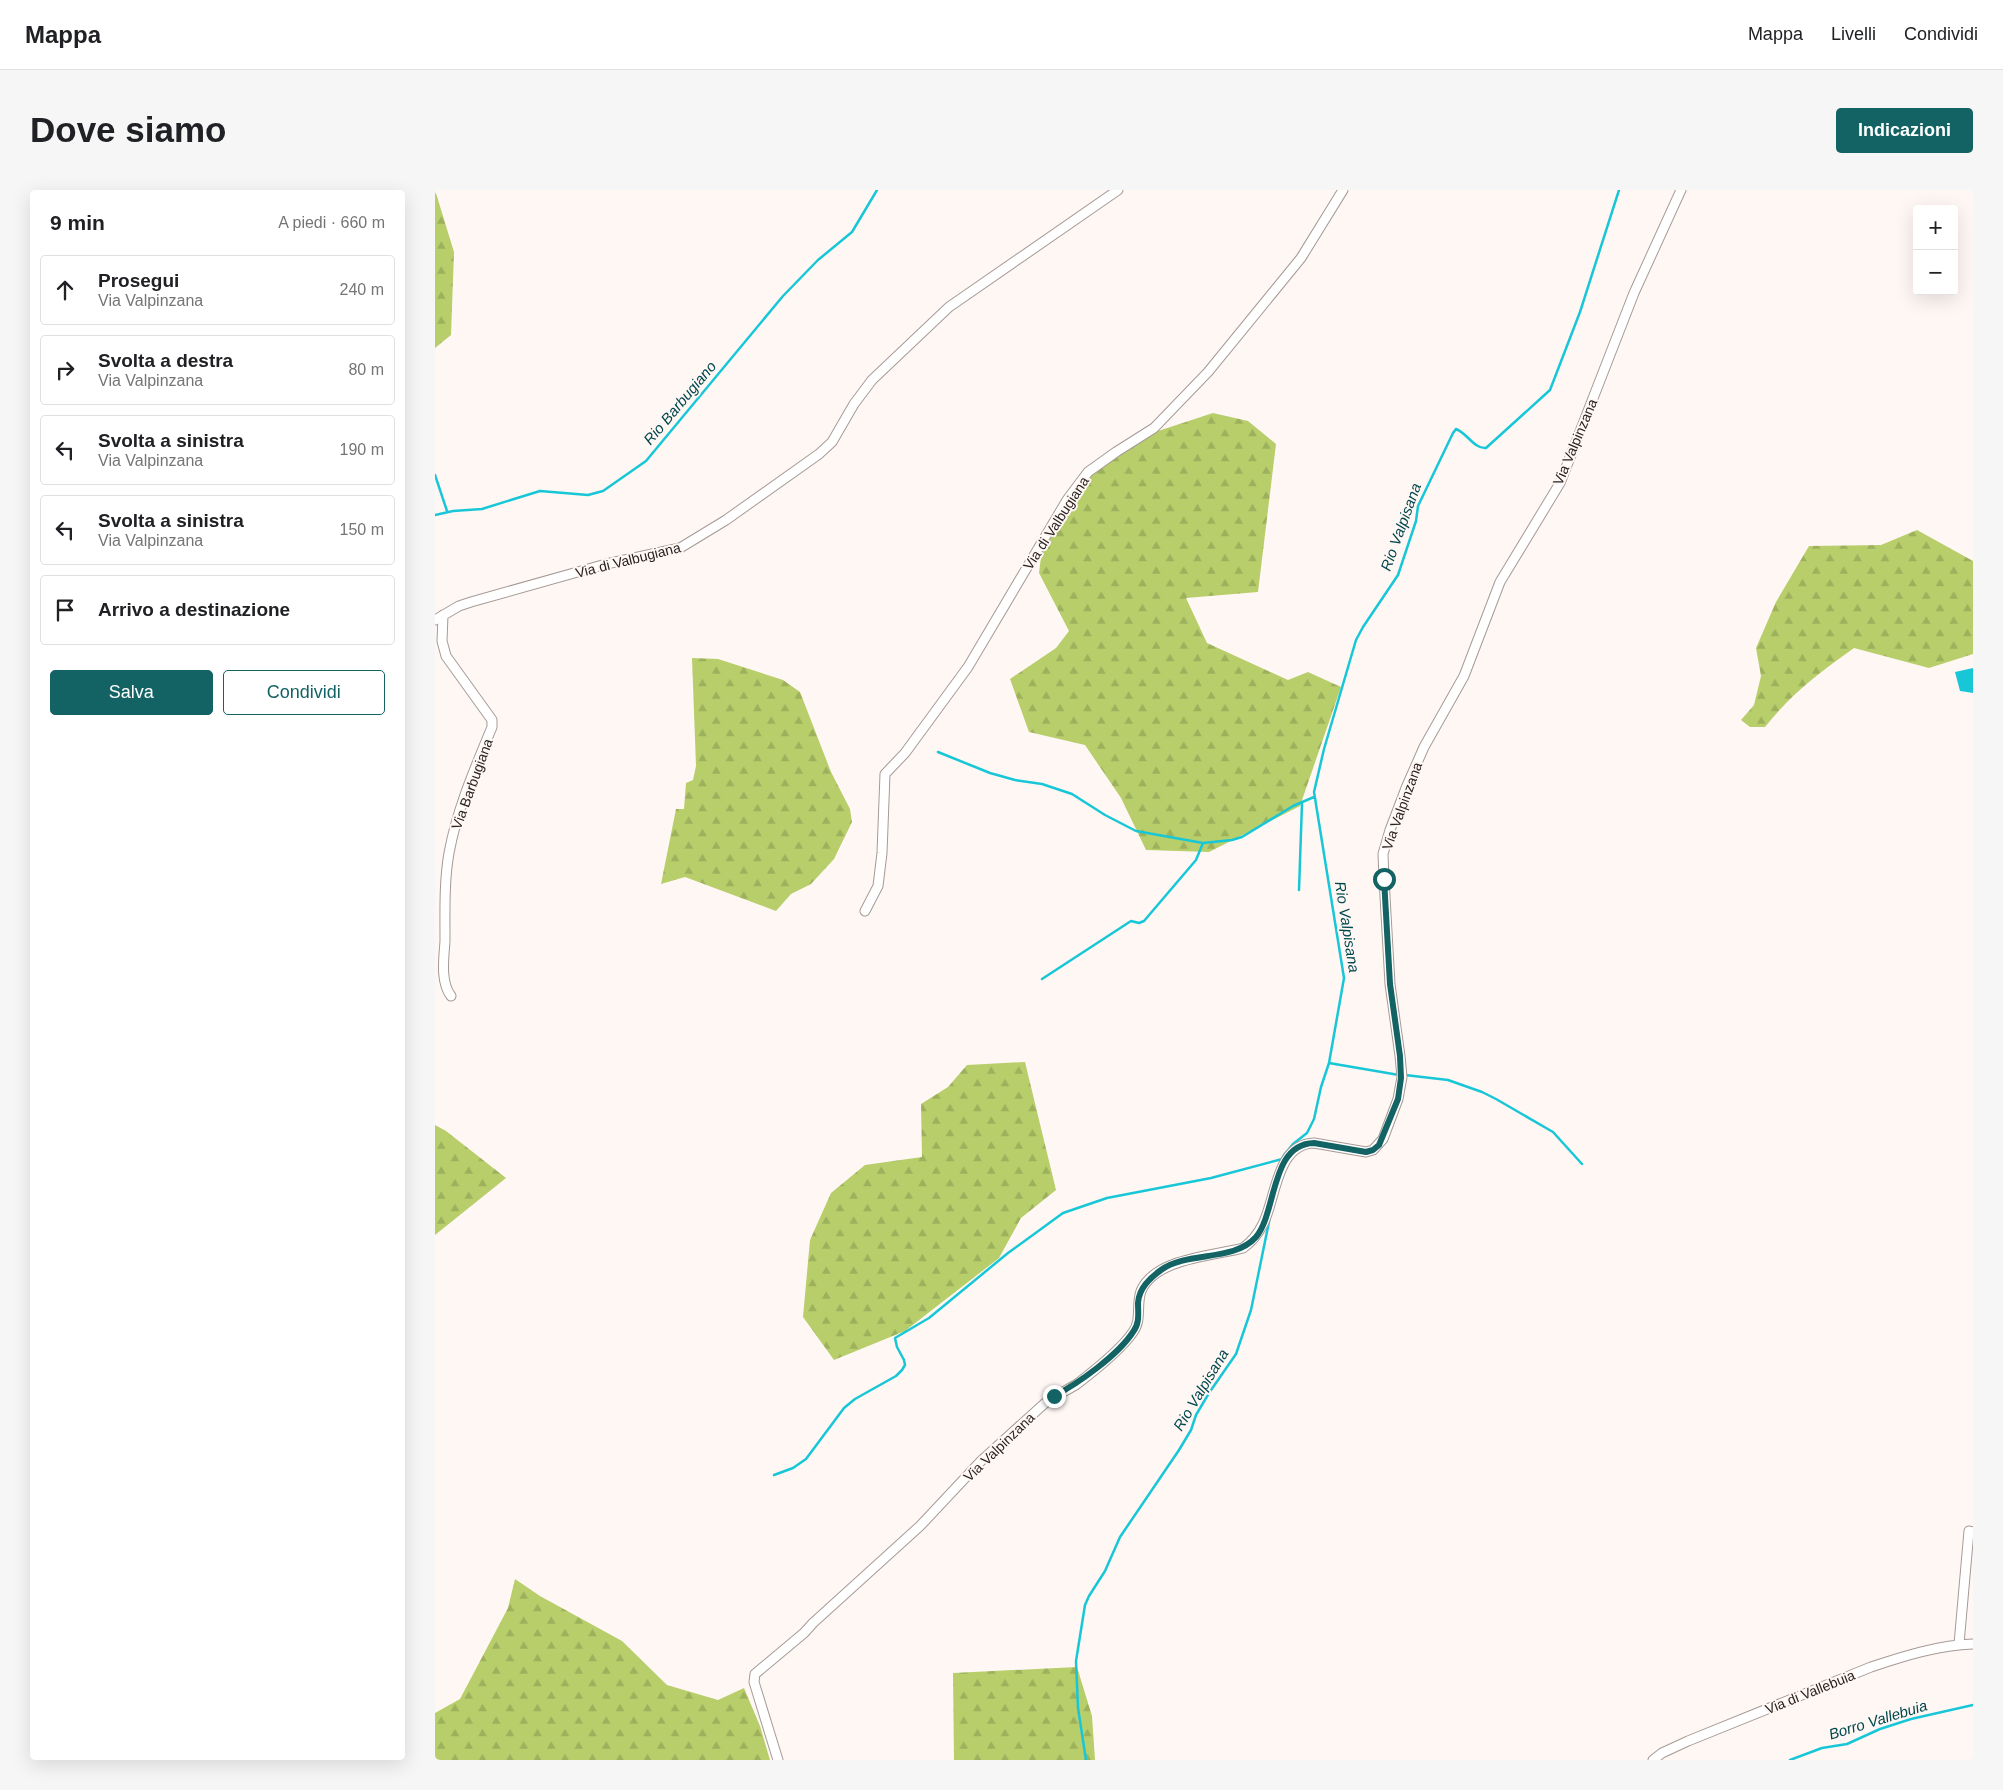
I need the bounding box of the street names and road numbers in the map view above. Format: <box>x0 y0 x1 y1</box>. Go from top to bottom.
street label: Via Valpinzana <box>1550 396 1600 488</box>
street label: Via di Valbugiana <box>1020 473 1092 573</box>
street label: Via di Valbugiana <box>574 539 682 581</box>
street label: Via Barbugiana <box>448 736 496 832</box>
street label: Via Valpinzana <box>1379 760 1425 852</box>
street label: Via Valpinzana <box>960 1409 1038 1485</box>
street label: Via di Vallebuia <box>1763 1667 1857 1717</box>

